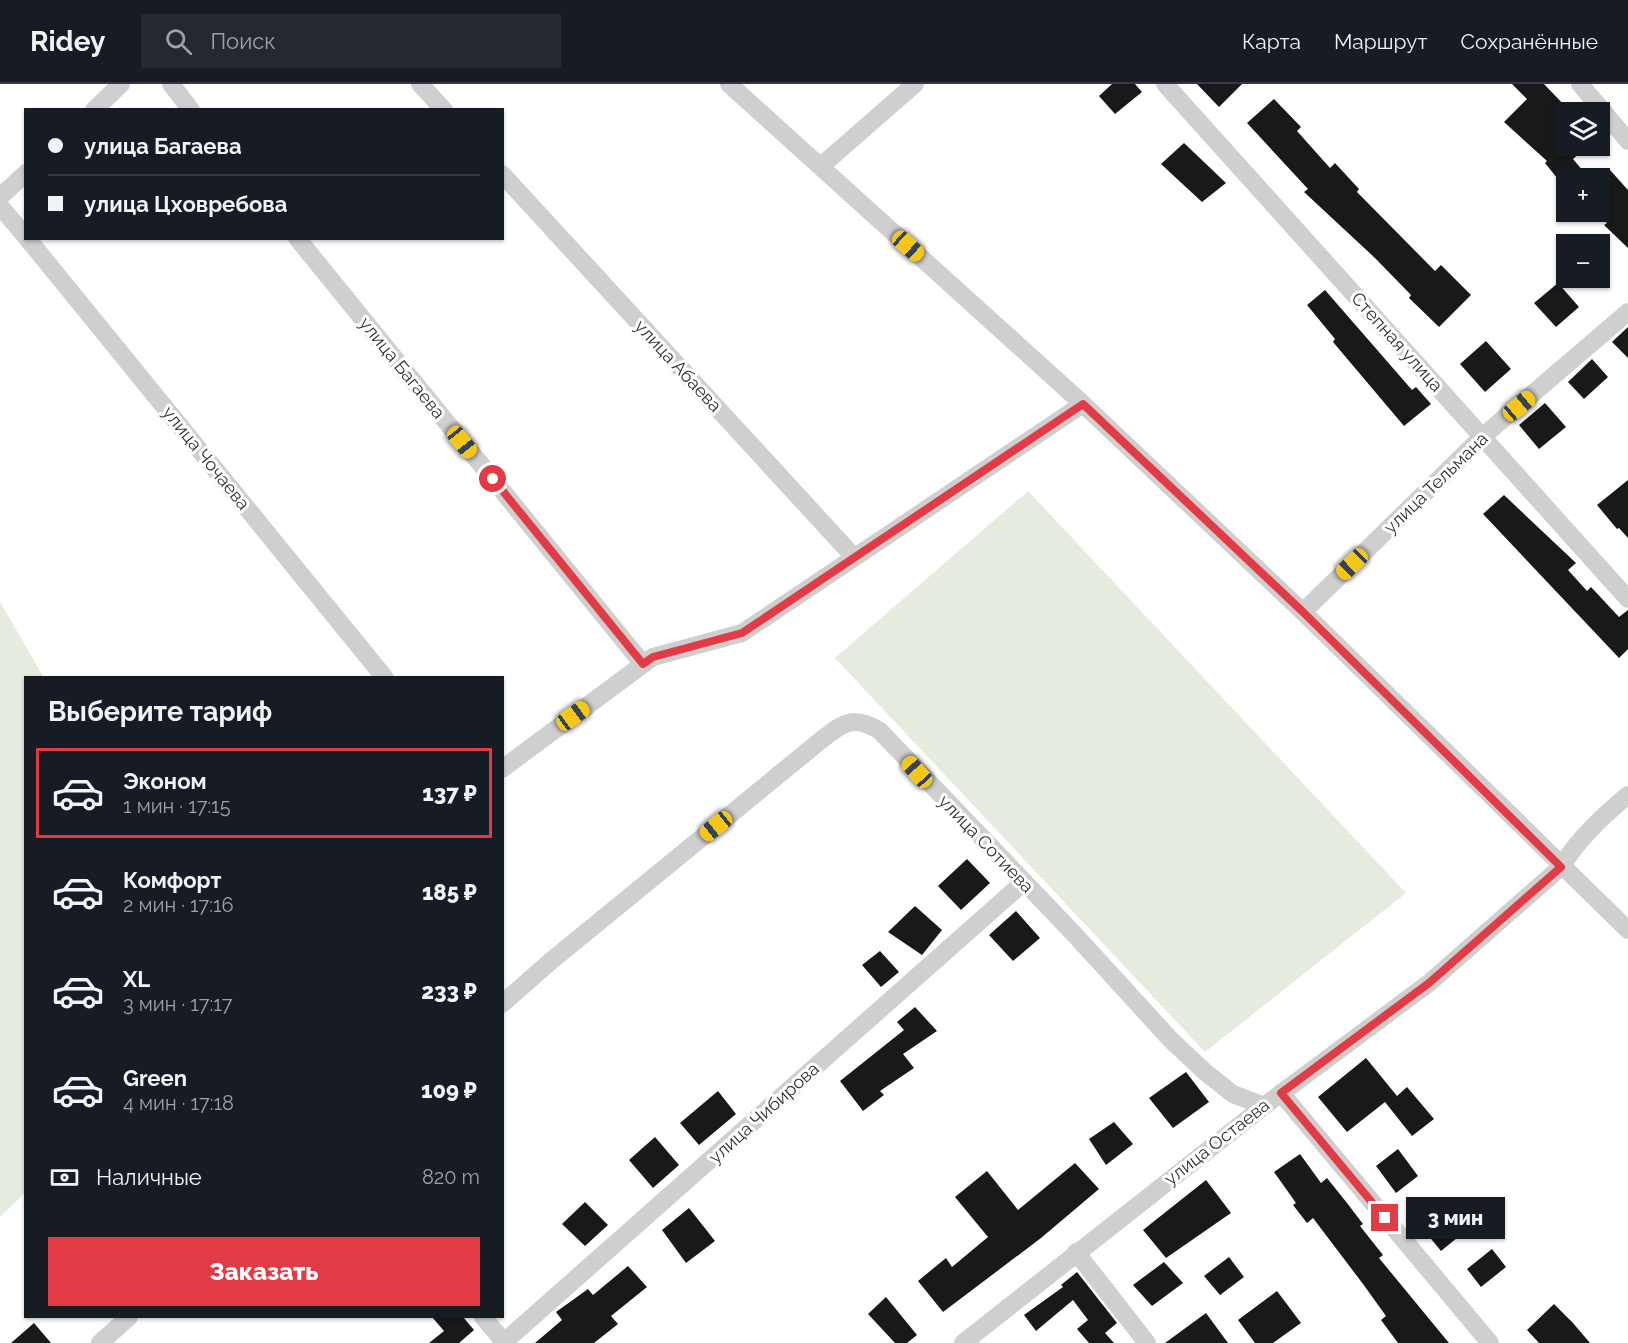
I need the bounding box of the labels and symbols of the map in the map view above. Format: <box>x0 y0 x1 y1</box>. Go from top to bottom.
car <box>889 227 927 265</box>
street label: Степная улица <box>1347 288 1447 396</box>
street label: улица Багаева <box>355 313 450 423</box>
street label: улица Абаева <box>631 316 726 416</box>
car <box>1499 388 1539 424</box>
street label: улица Чочаева <box>158 402 254 514</box>
car <box>444 422 480 462</box>
street label: улица Тельмана <box>1379 428 1492 538</box>
route start <box>479 465 506 492</box>
car <box>1333 545 1371 583</box>
car <box>553 698 593 734</box>
car <box>898 753 936 791</box>
street label: улица Сотиева <box>934 790 1038 897</box>
car <box>696 808 736 844</box>
street label: улица Чибирова <box>704 1058 823 1168</box>
street label: улица Остаева <box>1160 1094 1273 1189</box>
callout: 3 мин <box>1406 1197 1505 1239</box>
route end <box>1371 1204 1398 1231</box>

